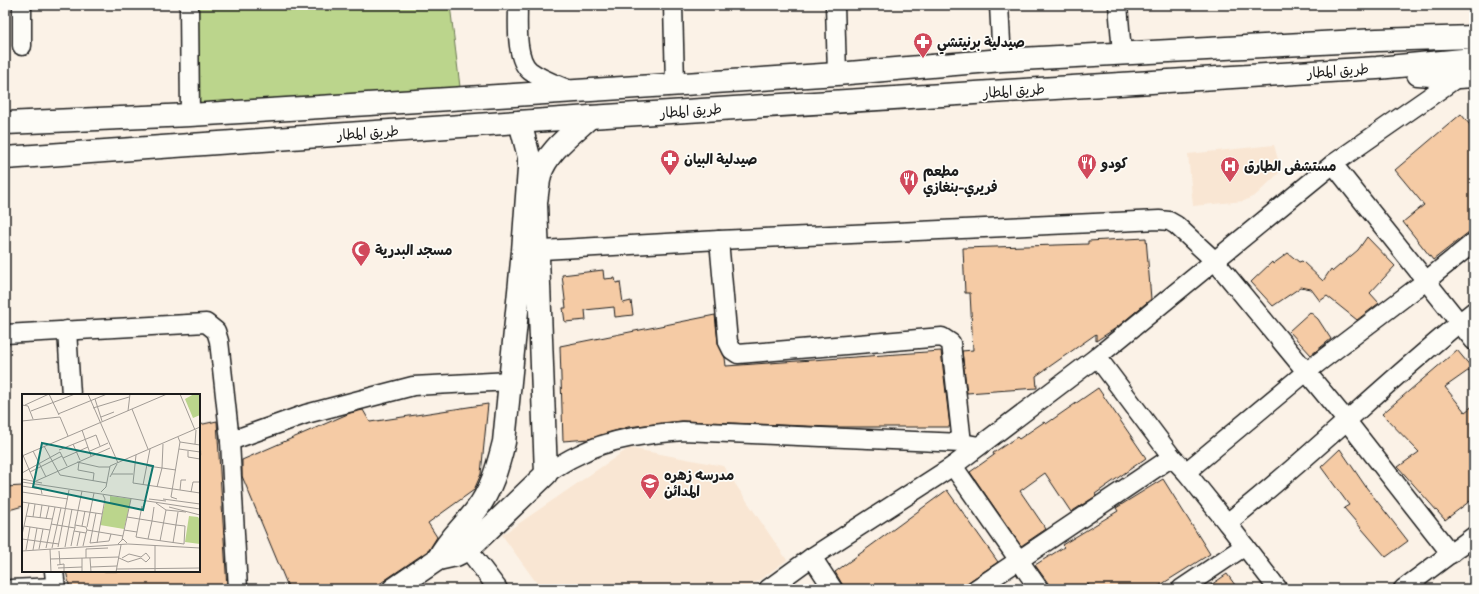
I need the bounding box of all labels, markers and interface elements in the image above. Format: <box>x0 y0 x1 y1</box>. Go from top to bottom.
pharmacy icon: صيدلية برنيتشي <box>912 31 934 59</box>
place label: صيدلية برنيتشي <box>937 34 1025 55</box>
street label: طريق المطار <box>1306 60 1369 82</box>
street label: طريق المطار <box>982 80 1045 102</box>
street label: طريق المطار <box>659 100 722 122</box>
street label: طريق المطار <box>336 122 399 144</box>
pharmacy icon: صيدلية البيان <box>659 148 681 176</box>
place label: صيدلية البيان <box>684 151 757 168</box>
restaurant icon: كودو <box>1076 152 1098 180</box>
place label: كودو <box>1100 155 1128 173</box>
hospital icon: مستشفى الطارق <box>1219 155 1241 183</box>
place label: مستشفى الطارق <box>1244 158 1336 175</box>
place label: مطعم فريري-بنغازي <box>923 163 998 198</box>
restaurant icon: مطعم فريري-بنغازي <box>898 168 920 196</box>
mosque icon: مسجد البدرية <box>350 239 372 267</box>
place label: مسجد البدرية <box>375 242 452 259</box>
inset map <box>22 394 200 572</box>
place label: مدرسه زهره المدائن <box>664 467 734 500</box>
school or university icon: مدرسه زهره المدائن <box>639 472 661 500</box>

